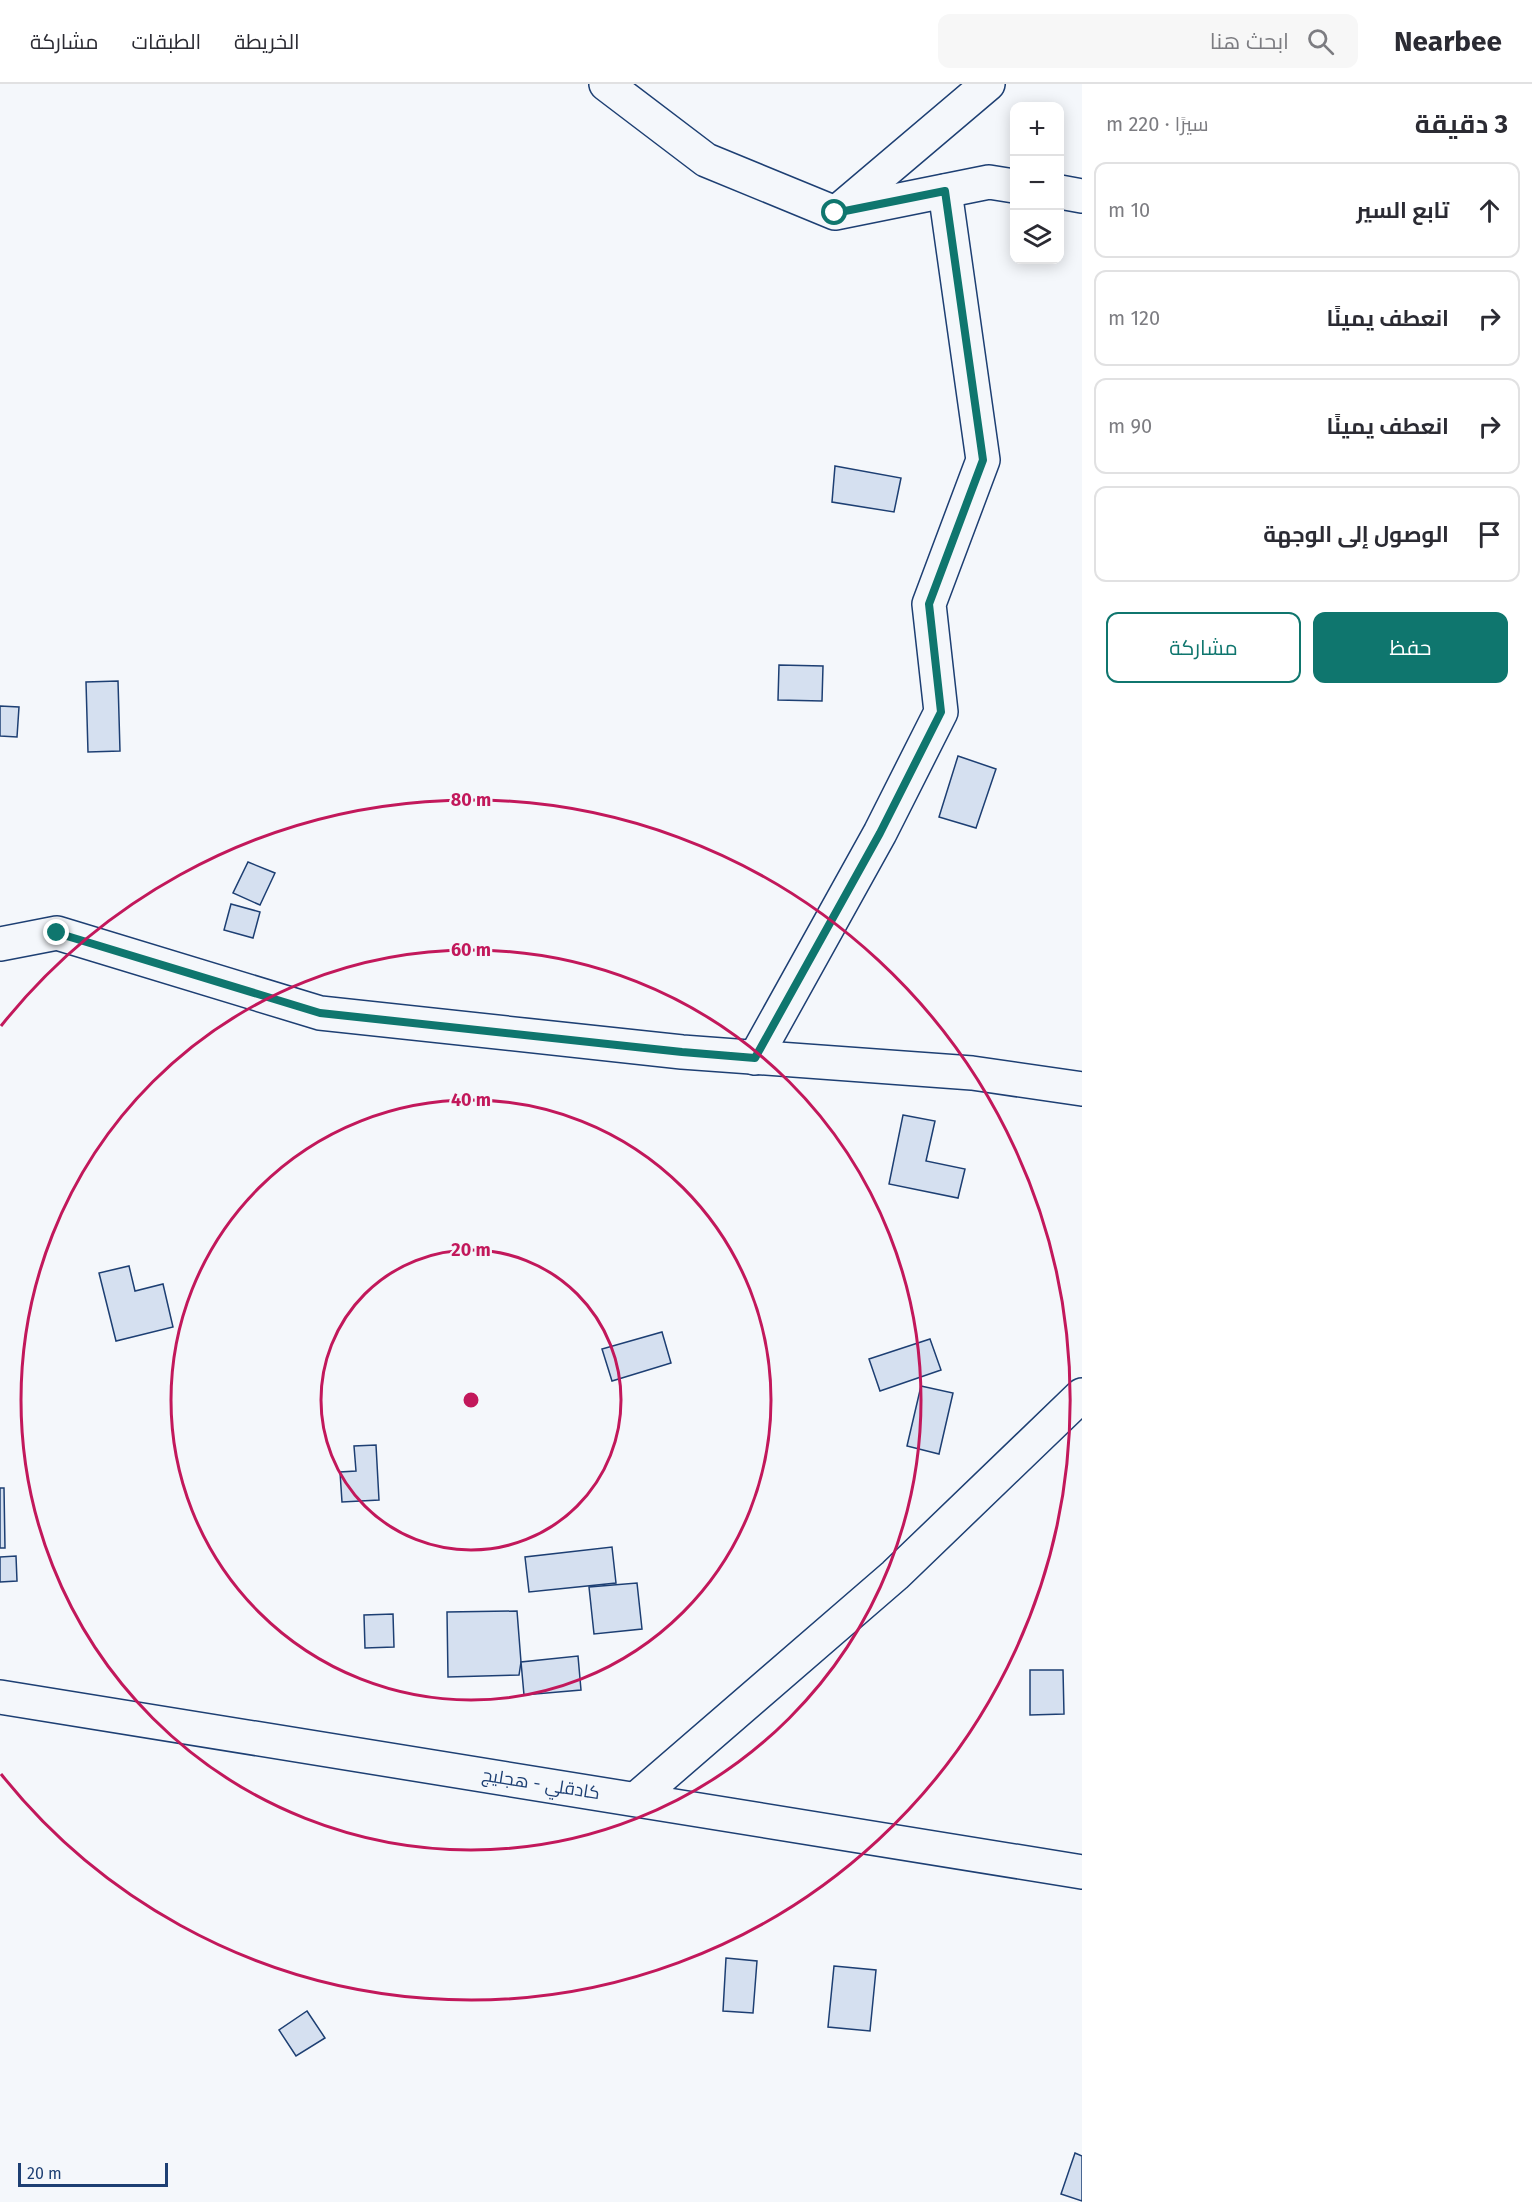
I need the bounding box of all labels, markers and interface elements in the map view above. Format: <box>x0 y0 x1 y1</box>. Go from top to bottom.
search box <box>938 14 1358 68</box>
icon: search <box>1304 25 1337 58</box>
text: Nearbee <box>1394 25 1502 58</box>
text: ابحث هنا <box>1210 28 1289 55</box>
text: مشاركة <box>30 29 99 55</box>
text: الطبقات <box>132 29 201 55</box>
text: الخريطة <box>234 29 300 55</box>
map controls <box>1010 102 1064 264</box>
button: + <box>1010 102 1064 156</box>
text: 3 دقيقة <box>1415 109 1508 140</box>
text: سيرًا · 220 m <box>1106 112 1209 136</box>
button: − <box>1010 156 1064 210</box>
icon: ahead <box>1473 194 1506 227</box>
text: تابع السير <box>1356 197 1449 224</box>
text: 10 m <box>1108 198 1150 222</box>
route start <box>821 199 847 225</box>
button: layers <box>1010 210 1064 264</box>
icon: right <box>1473 302 1506 335</box>
text: انعطف يمينًا <box>1327 305 1449 332</box>
text: 120 m <box>1108 306 1160 330</box>
icon: right <box>1473 410 1506 443</box>
text: انعطف يمينًا <box>1327 413 1449 440</box>
text: 90 m <box>1108 414 1152 438</box>
icon: arrive <box>1473 518 1506 551</box>
text: الوصول إلى الوجهة <box>1263 521 1449 548</box>
button: مشاركة <box>1106 612 1301 683</box>
button: حفظ <box>1313 612 1508 683</box>
text: 80 m <box>451 789 491 811</box>
route end <box>43 919 69 945</box>
text: 60 m <box>451 939 491 961</box>
text: 40 m <box>451 1089 491 1111</box>
text: 20 m <box>451 1239 491 1261</box>
centre of rings <box>461 1390 481 1410</box>
street label: كادقلي - هجليج <box>480 1764 602 1807</box>
scale bar <box>18 2160 168 2188</box>
text: 20 m <box>27 2164 62 2183</box>

